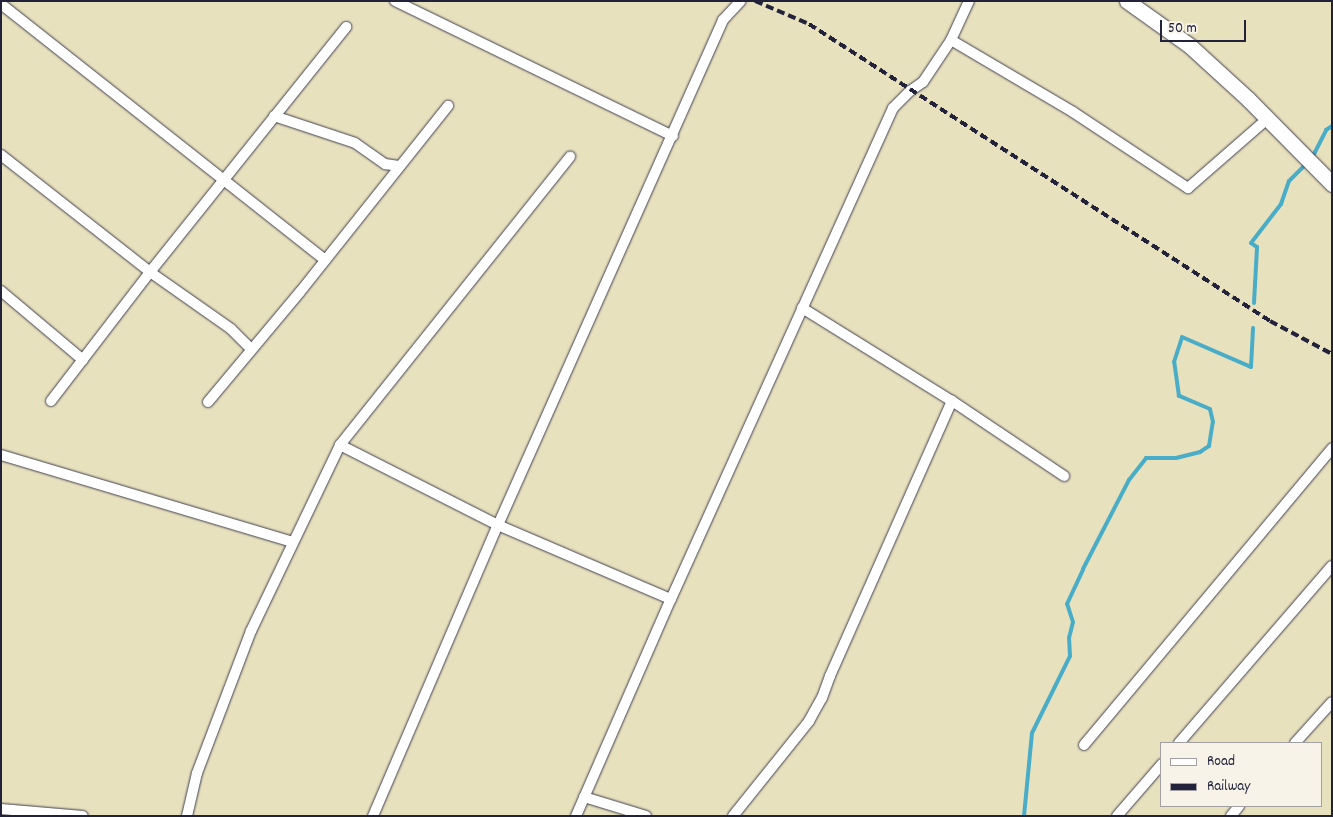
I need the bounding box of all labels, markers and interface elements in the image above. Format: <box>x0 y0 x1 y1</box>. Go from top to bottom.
scale bar <box>1163 10 1249 42</box>
text: 50 m <box>1168 18 1197 40</box>
legend <box>1160 742 1323 807</box>
text: Road <box>1207 751 1235 773</box>
text: Railway <box>1207 776 1250 798</box>

